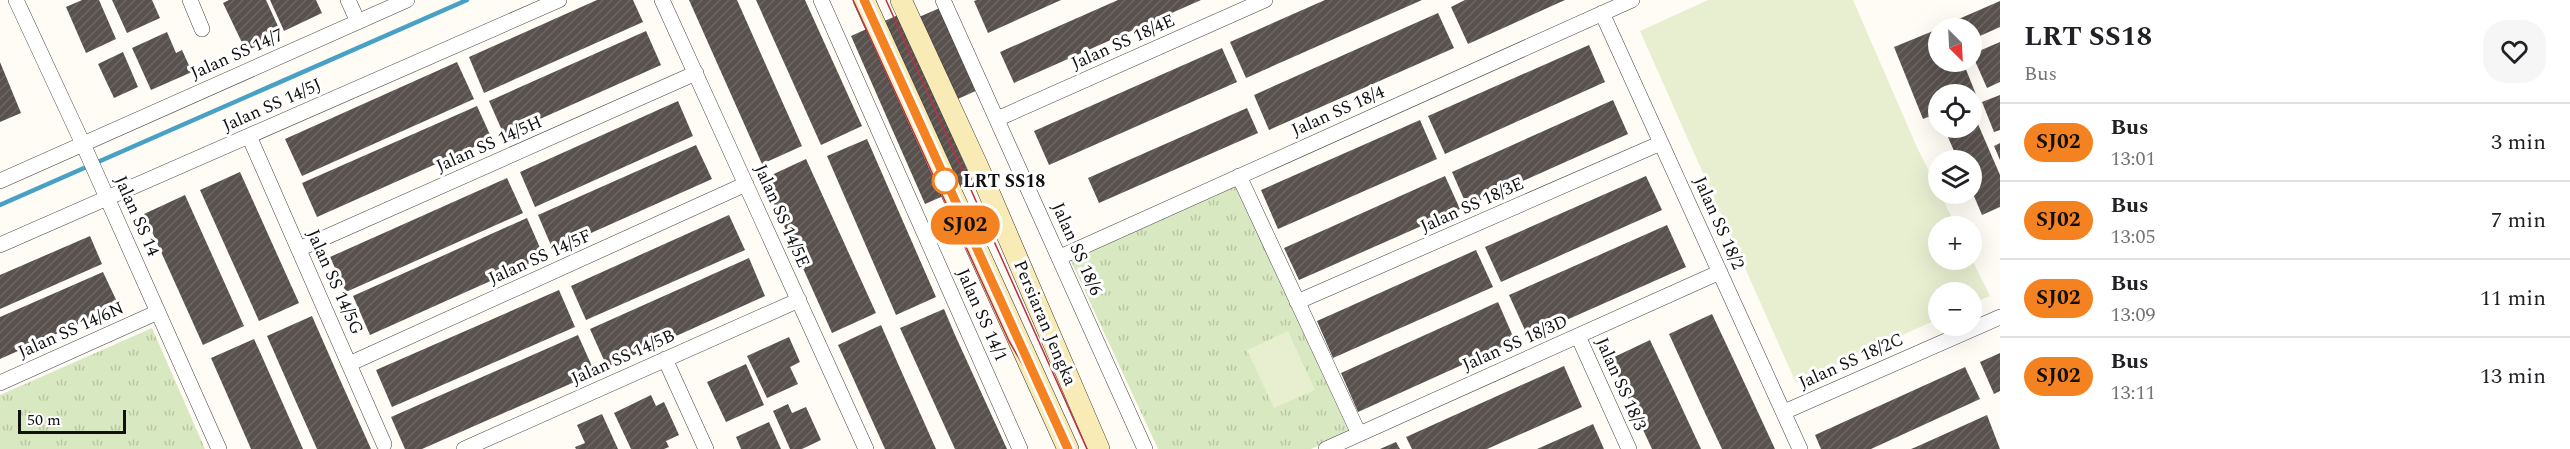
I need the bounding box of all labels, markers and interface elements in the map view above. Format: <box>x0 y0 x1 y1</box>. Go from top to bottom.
street label: Jalan SS 18/4E <box>1067 7 1179 77</box>
text: LRT SS18 <box>2024 15 2152 58</box>
north arrow <box>1928 18 1982 72</box>
map controls <box>1928 18 1982 336</box>
button: heart <box>2483 20 2546 83</box>
street label: Jalan SS 14/7 <box>186 21 288 87</box>
text: Bus <box>2024 59 2057 89</box>
street label: Jalan SS 14/5J <box>218 71 326 139</box>
street label: Jalan SS 18/4 <box>1287 78 1389 144</box>
button: locate <box>1928 84 1982 138</box>
street label: Jalan SS 14/5H <box>431 108 547 180</box>
text: Bus <box>2111 111 2149 144</box>
text: SJ02 <box>2036 126 2081 158</box>
text: 3 min <box>2491 126 2546 159</box>
text: 13:01 <box>2111 144 2156 174</box>
button: layers <box>1928 150 1982 204</box>
street label: Jalan SS 14/5E <box>747 160 817 272</box>
marker: LRT SS18 <box>932 168 958 194</box>
place label: LRT SS18 <box>963 168 1045 195</box>
street label: Jalan SS 18/3E <box>1416 170 1528 240</box>
street label: Jalan SS 14 <box>107 171 167 261</box>
street label: Jalan SS 18/2 <box>1686 172 1752 274</box>
text: Bus <box>2111 189 2149 222</box>
street label: Jalan SS 18/6 <box>1044 198 1110 300</box>
text: SJ02 <box>2036 204 2081 236</box>
text: 7 min <box>2491 204 2546 237</box>
line badge: SJ02 <box>923 206 1007 244</box>
text: SJ02 <box>943 209 987 241</box>
button: + <box>1928 216 1982 270</box>
street label: Jalan SS 14/5F <box>484 222 596 292</box>
text: 13:05 <box>2111 222 2156 252</box>
street label: Jalan SS 14/5G <box>300 225 370 339</box>
street label: Persiaran Jengka <box>1006 256 1084 390</box>
street label: Jalan SS 14/1 <box>949 264 1015 366</box>
text: Bus <box>2111 267 2149 300</box>
button: − <box>1928 282 1982 336</box>
text: SJ02 <box>2036 282 2081 314</box>
text: 11 min <box>2480 282 2546 315</box>
street label: Jalan SS 14/6N <box>14 295 128 365</box>
text: 13:09 <box>2111 300 2156 330</box>
street label: Jalan SS 18/3D <box>1458 308 1572 378</box>
street label: Jalan SS 14/5B <box>567 322 679 392</box>
street label: Jalan SS 18/2C <box>1794 326 1908 396</box>
street label: Jalan SS 18/3 <box>1588 333 1654 435</box>
text: Bus <box>2111 345 2149 378</box>
text: SJ02 <box>2036 360 2081 392</box>
text: 13 min <box>2480 360 2546 393</box>
text: 13:11 <box>2111 378 2156 408</box>
scale bar <box>18 407 126 434</box>
text: 50 m <box>27 408 61 432</box>

